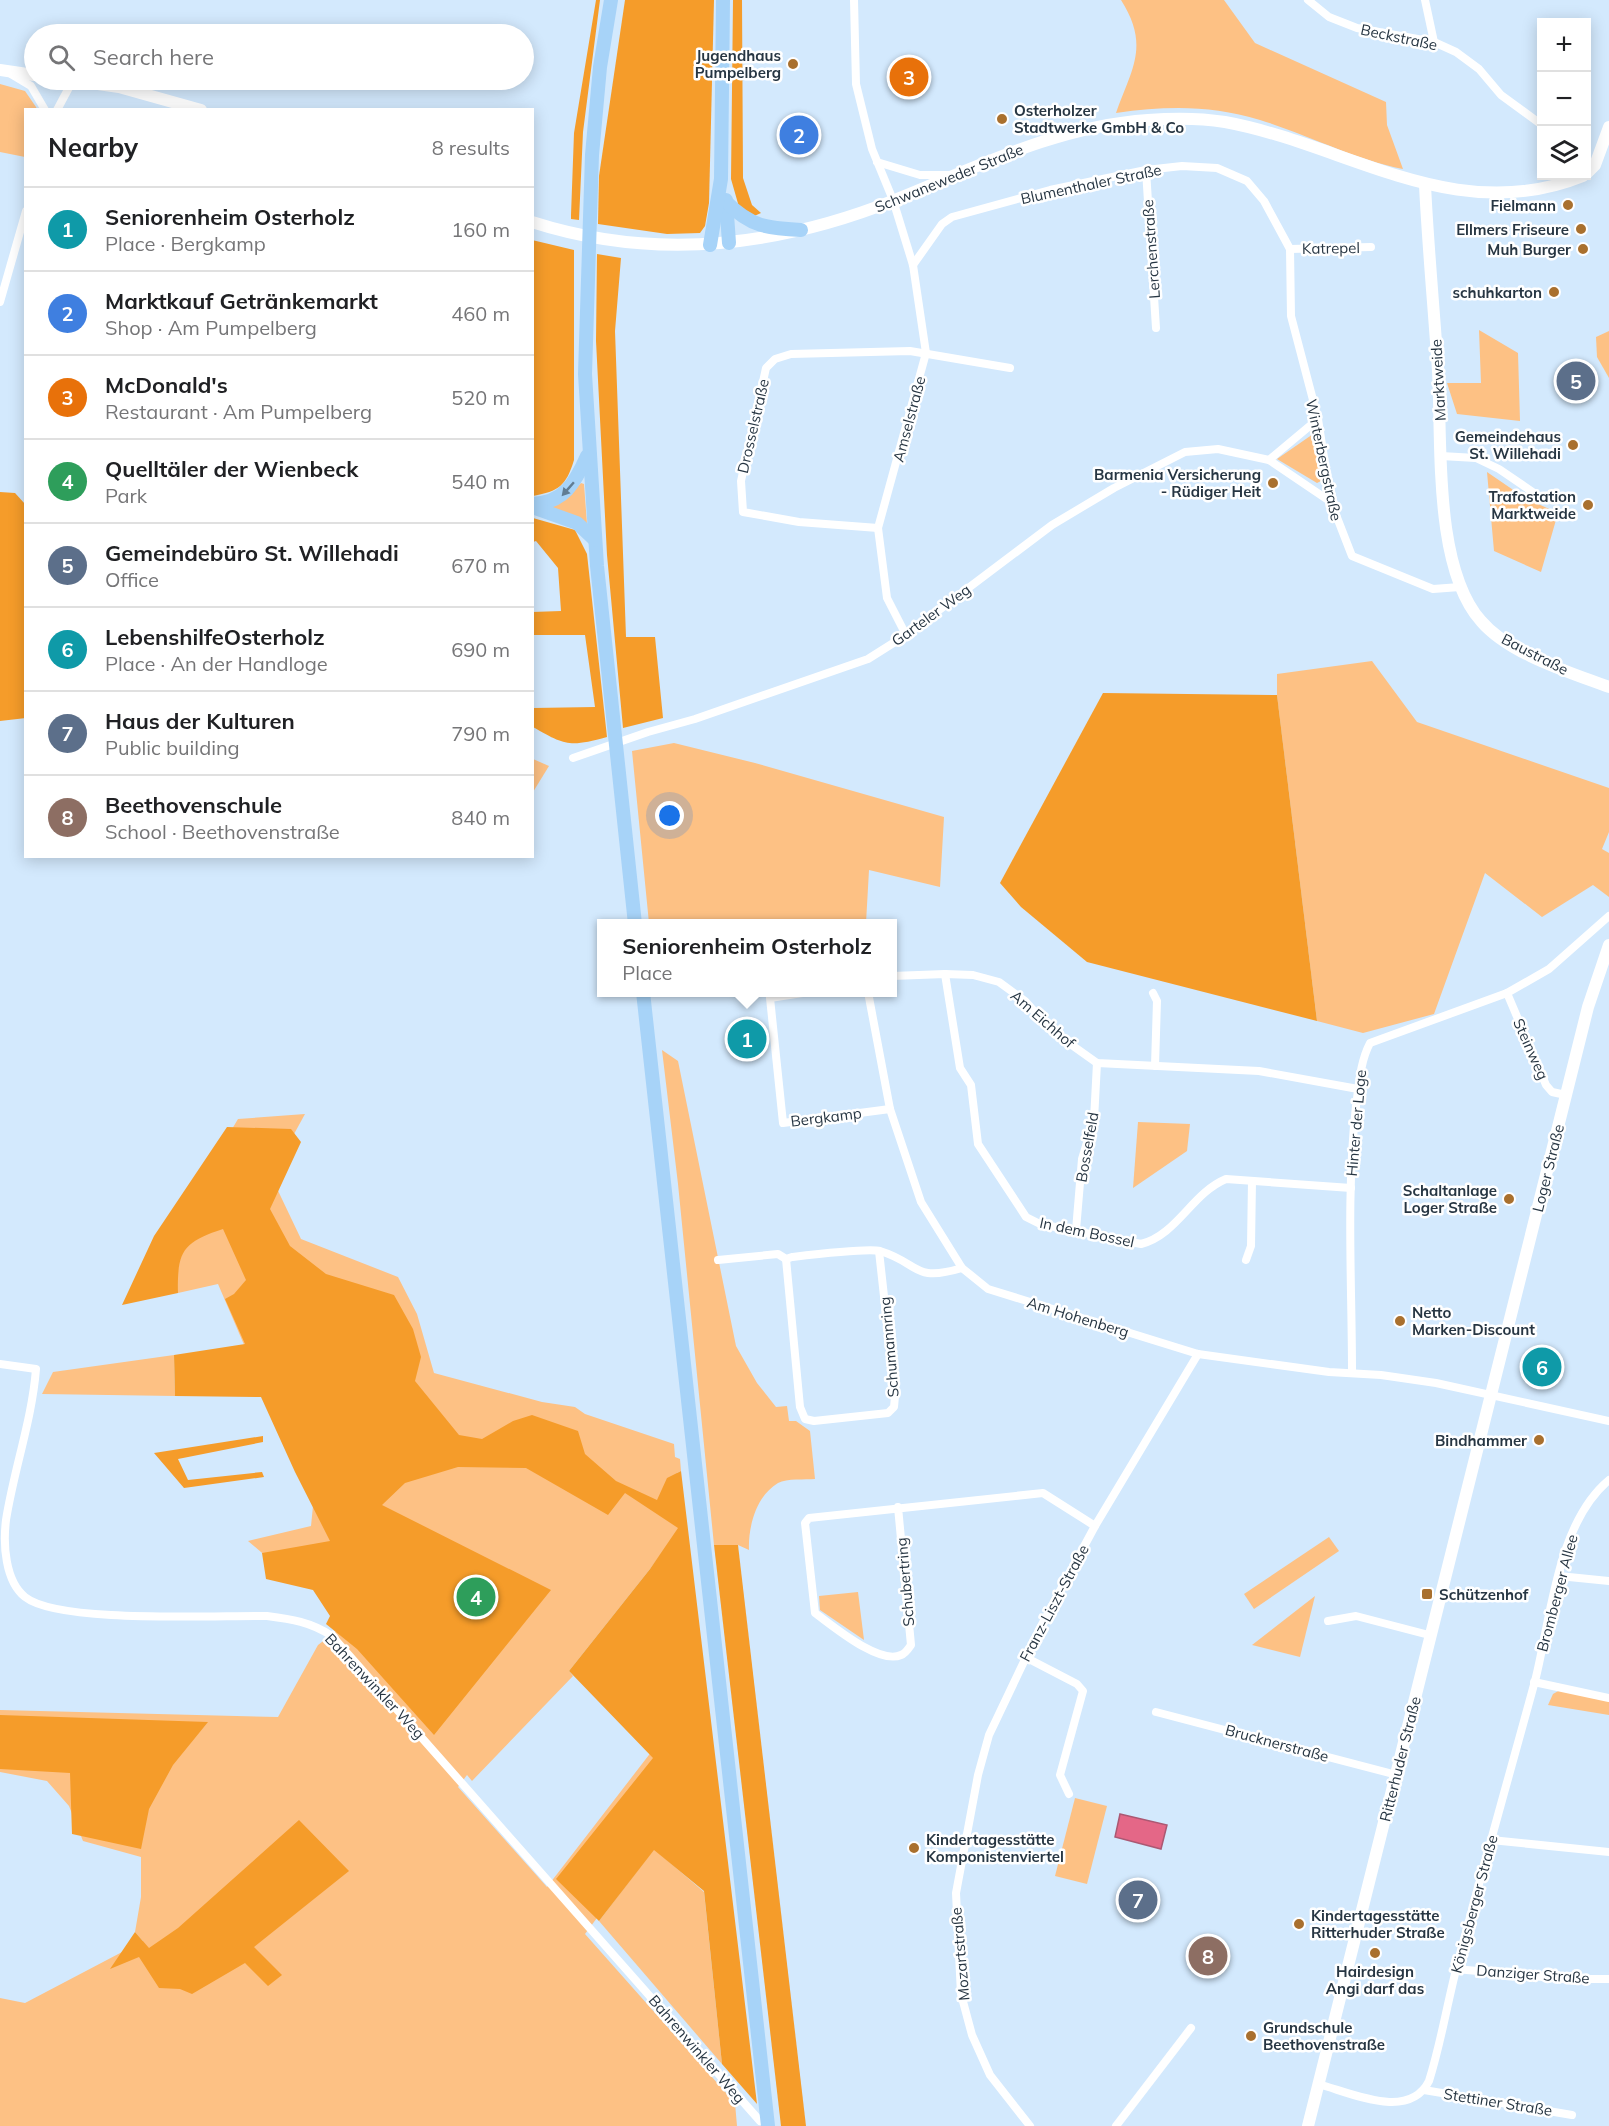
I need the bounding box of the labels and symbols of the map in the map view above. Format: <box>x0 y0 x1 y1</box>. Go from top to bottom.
street label: Beckstraße <box>1359 20 1439 54</box>
place label: Jugendhaus Pumpelberg <box>695 46 781 82</box>
pin: 3 <box>890 54 928 100</box>
marker: Jugendhaus Pumpelberg <box>786 57 800 71</box>
place label: Osterholzer Stadtwerke GmbH & Co <box>1014 101 1184 137</box>
pin: 2 <box>780 112 818 158</box>
marker: Osterholzer Stadtwerke GmbH & Co <box>995 112 1009 126</box>
street label: Schwaneweder Straße <box>872 140 1026 216</box>
street label: Blumenthaler Straße <box>1019 160 1163 208</box>
place label: Fielmann <box>1490 196 1556 215</box>
marker: Fielmann <box>1561 198 1575 212</box>
street label: Lerchenstraße <box>1138 199 1164 299</box>
place label: Ellmers Friseure <box>1456 220 1569 239</box>
marker: Ellmers Friseure <box>1574 222 1588 236</box>
street label: Katrepel <box>1302 238 1360 258</box>
place label: Muh Burger <box>1487 240 1571 259</box>
marker: Muh Burger <box>1576 242 1590 256</box>
place label: schuhkarton <box>1453 283 1542 302</box>
marker: schuhkarton <box>1547 285 1561 299</box>
street label: Marktweide <box>1426 339 1450 421</box>
pin: 5 <box>1556 358 1596 404</box>
street label: Amselstraße <box>888 374 930 464</box>
street label: Drosselstraße <box>733 377 773 475</box>
street label: Winterbergstraße <box>1302 397 1346 523</box>
place label: Gemeindehaus St. Willehadi <box>1455 427 1561 463</box>
marker: Gemeindehaus St. Willehadi <box>1566 438 1580 452</box>
place label: Barmenia Versicherung - Rüdiger Heit <box>1094 465 1261 501</box>
marker: Barmenia Versicherung - Rüdiger Heit <box>1266 476 1280 490</box>
one-way arrow <box>561 481 575 496</box>
place label: Trafostation Marktweide <box>1489 487 1576 523</box>
marker: Trafostation Marktweide <box>1581 498 1595 512</box>
street label: Garteler Weg <box>888 580 974 650</box>
street label: Baustraße <box>1498 629 1572 679</box>
your location <box>655 801 684 830</box>
street label: Am Eichhof <box>1007 986 1080 1053</box>
street label: Steinweg <box>1509 1015 1553 1083</box>
pin: 1 <box>728 1016 766 1062</box>
street label: Hinter der Loge <box>1342 1069 1370 1177</box>
street label: Bergkamp <box>789 1103 863 1131</box>
street label: Bosselfeld <box>1071 1110 1103 1184</box>
street label: Loger Straße <box>1528 1122 1568 1214</box>
place label: Schaltanlage Loger Straße <box>1403 1181 1497 1217</box>
marker: Schaltanlage Loger Straße <box>1502 1192 1516 1206</box>
street label: In dem Bossel <box>1038 1213 1136 1251</box>
street label: Am Hohenberg <box>1025 1292 1131 1342</box>
street label: Schumannring <box>875 1296 903 1398</box>
place label: Netto Marken-Discount <box>1412 1303 1535 1339</box>
marker: Netto Marken-Discount <box>1393 1314 1407 1328</box>
pin: 6 <box>1522 1344 1562 1390</box>
place label: Bindhammer <box>1435 1431 1527 1450</box>
marker: Bindhammer <box>1532 1433 1546 1447</box>
street label: Bromberger Allee <box>1532 1532 1582 1654</box>
street label: Schubertring <box>892 1537 918 1627</box>
street label: Franz-Liszt-Straße <box>1015 1541 1093 1665</box>
pin: 4 <box>456 1574 496 1620</box>
place label: Schützenhof <box>1439 1585 1529 1604</box>
marker: Schützenhof <box>1420 1587 1434 1601</box>
street label: Bahrenwinkler Weg <box>321 1629 429 1743</box>
street label: Ritterhuder Straße <box>1375 1694 1425 1824</box>
street label: Brucknerstraße <box>1223 1720 1331 1766</box>
place label: Kindertagesstätte Komponistenviertel <box>926 1830 1064 1866</box>
street label: Königsberger Straße <box>1446 1833 1502 1975</box>
marker: Kindertagesstätte Komponistenviertel <box>907 1841 921 1855</box>
pin: 7 <box>1118 1878 1158 1922</box>
street label: Mozartstraße <box>946 1906 974 2002</box>
place label: Kindertagesstätte Ritterhuder Straße <box>1311 1906 1445 1942</box>
marker: Kindertagesstätte Ritterhuder Straße <box>1292 1917 1306 1931</box>
pin: 8 <box>1188 1934 1228 1978</box>
marker: Hairdesign Angi darf das <box>1368 1946 1382 1960</box>
street label: Danziger Straße <box>1476 1961 1590 1987</box>
place label: Hairdesign Angi darf das <box>1326 1962 1424 1998</box>
street label: Bahrenwinkler Weg <box>645 1991 749 2107</box>
place label: Grundschule Beethovenstraße <box>1263 2018 1385 2054</box>
marker: Grundschule Beethovenstraße <box>1244 2029 1258 2043</box>
street label: Stettiner Straße <box>1442 2084 1554 2120</box>

